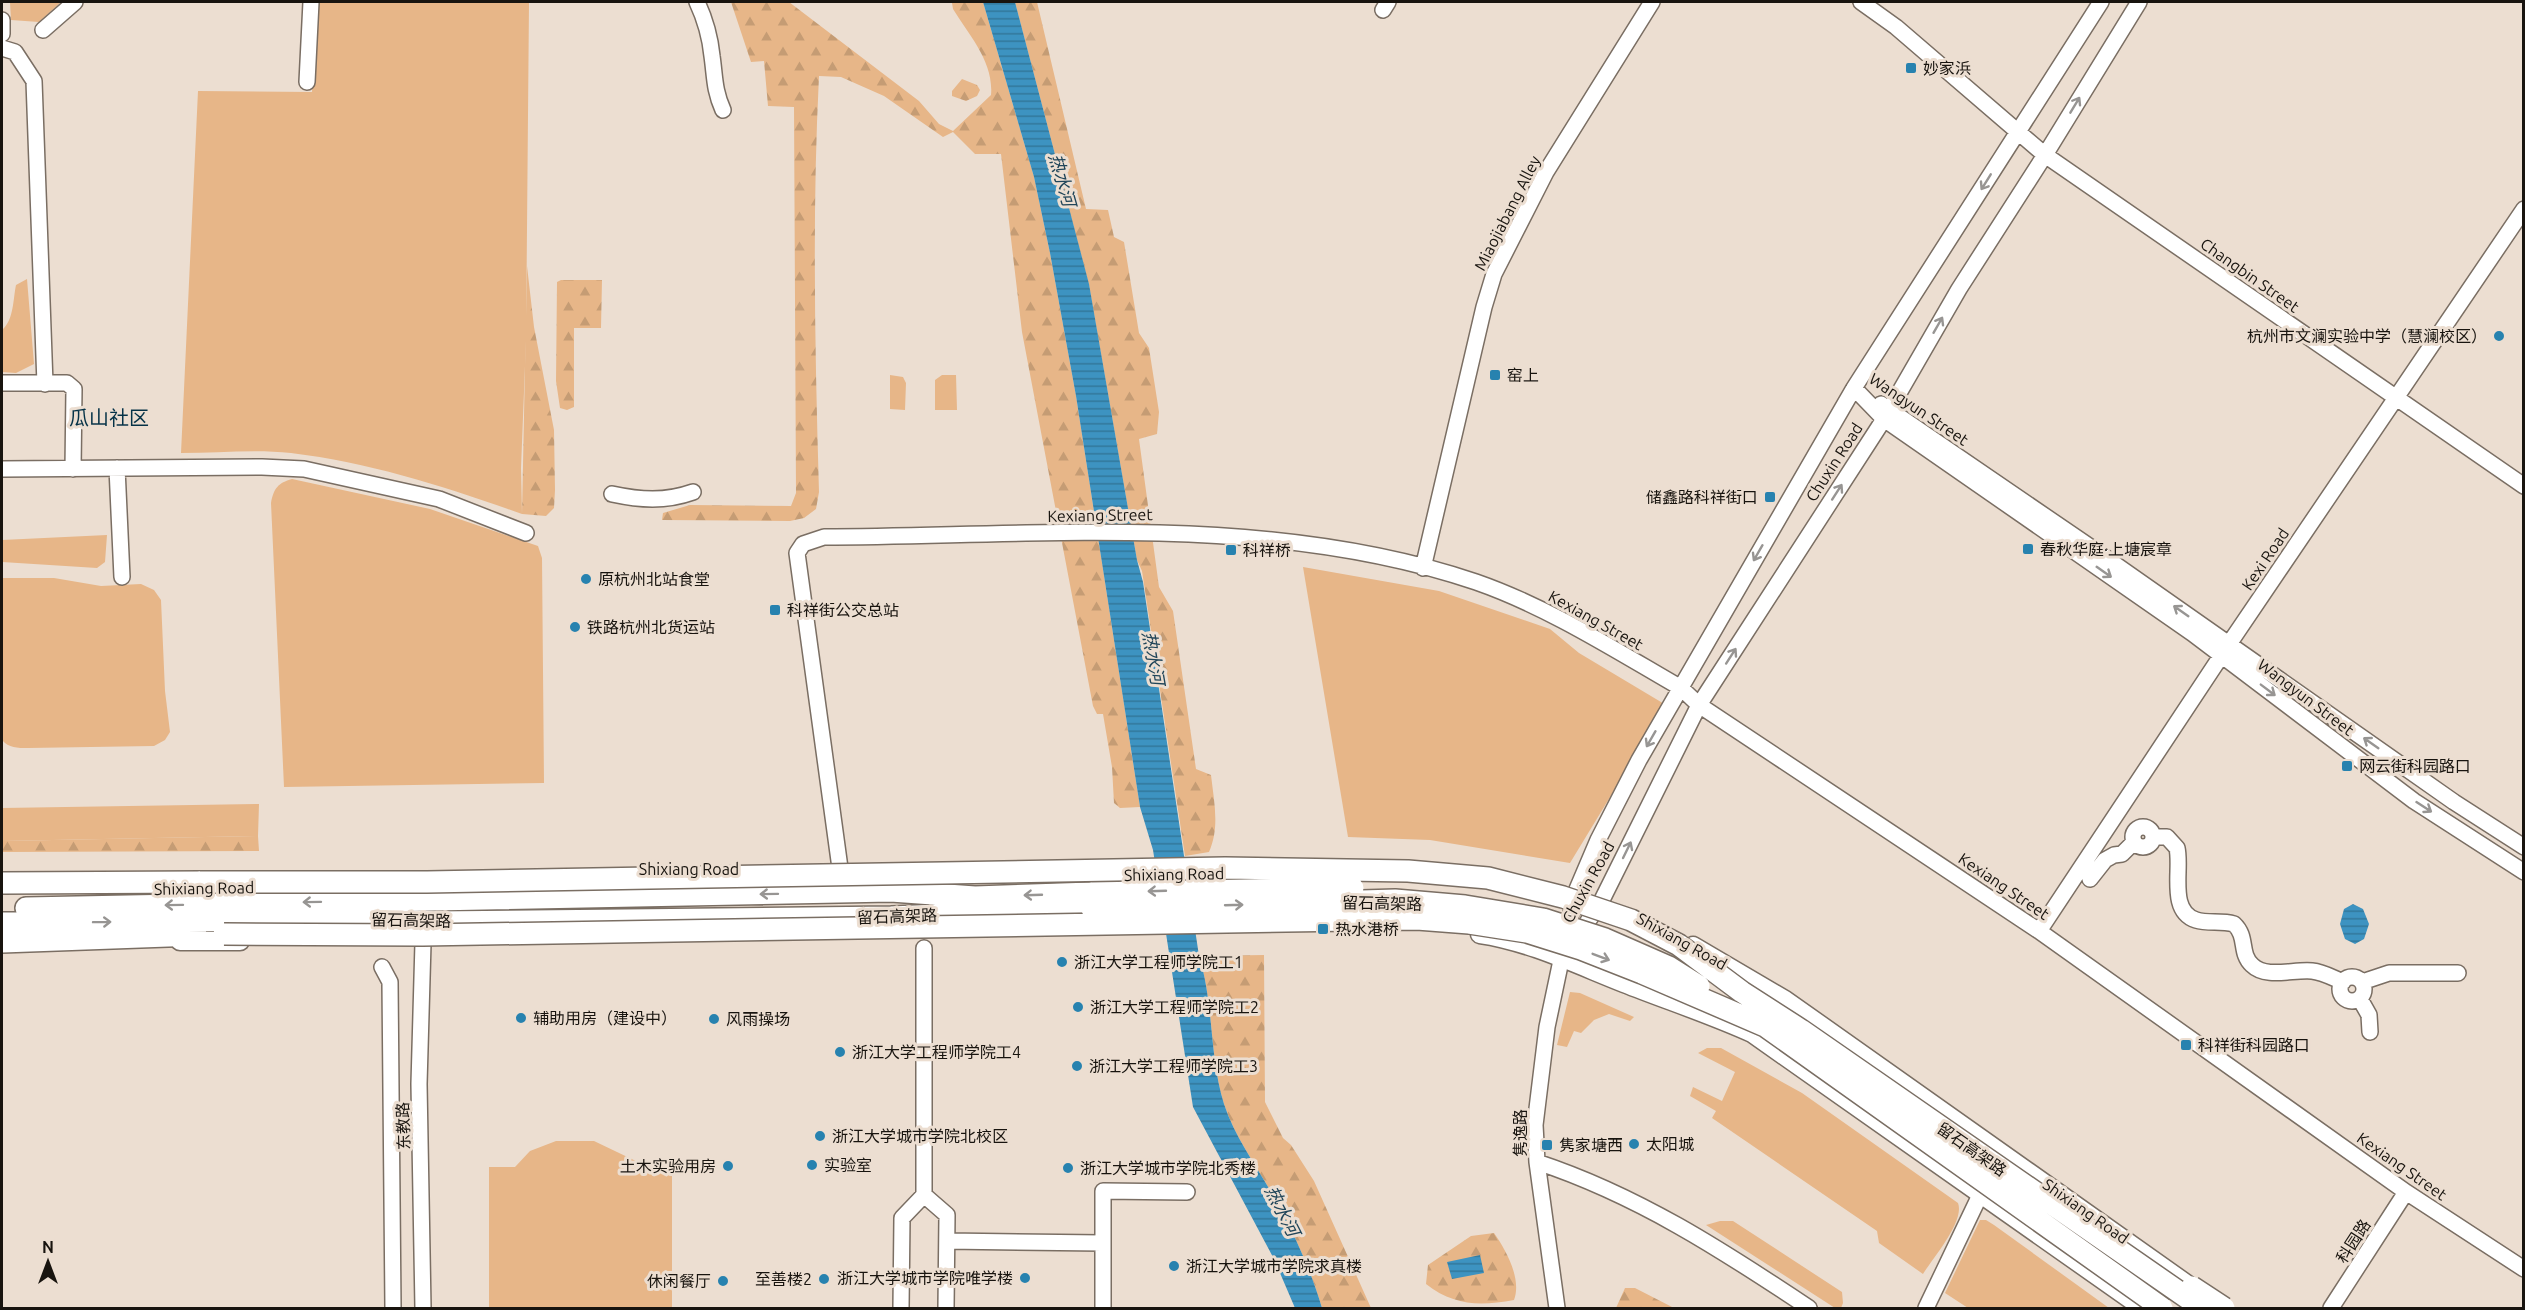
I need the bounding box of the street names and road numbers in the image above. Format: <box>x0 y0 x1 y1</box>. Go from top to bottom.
street label: Miaojiabang Alley <box>1470 152 1544 273</box>
street label: Changbin Street <box>2197 234 2303 316</box>
street label: Wangyun Street <box>1866 369 1972 449</box>
street label: Chuxin Road <box>1802 419 1866 505</box>
street label: Kexiang Street <box>1047 505 1153 525</box>
street label: Kexi Road <box>2238 525 2292 593</box>
street label: Kexiang Street <box>1546 587 1647 654</box>
street label: Wangyun Street <box>2255 655 2358 739</box>
street label: Chuxin Road <box>1558 838 1618 926</box>
street label: Kexiang Street <box>1955 849 2053 923</box>
street label: Shixiang Road <box>639 860 739 878</box>
street label: Shixiang Road <box>1124 864 1224 884</box>
street label: Shixiang Road <box>154 878 254 898</box>
street label: 留石高架路 <box>1342 893 1422 913</box>
street label: 留石高架路 <box>857 906 937 926</box>
street label: Shixiang Road <box>1634 909 1730 973</box>
street label: 留石高架路 <box>371 910 451 930</box>
street label: 东教路 <box>393 1102 413 1150</box>
street label: 隽逸路 <box>1511 1109 1529 1157</box>
street label: 留石高架路 <box>1934 1119 2010 1179</box>
street label: Kexiang Street <box>2354 1128 2451 1204</box>
street label: Shixiang Road <box>2040 1175 2132 1247</box>
street label: 科园路 <box>2332 1216 2374 1266</box>

